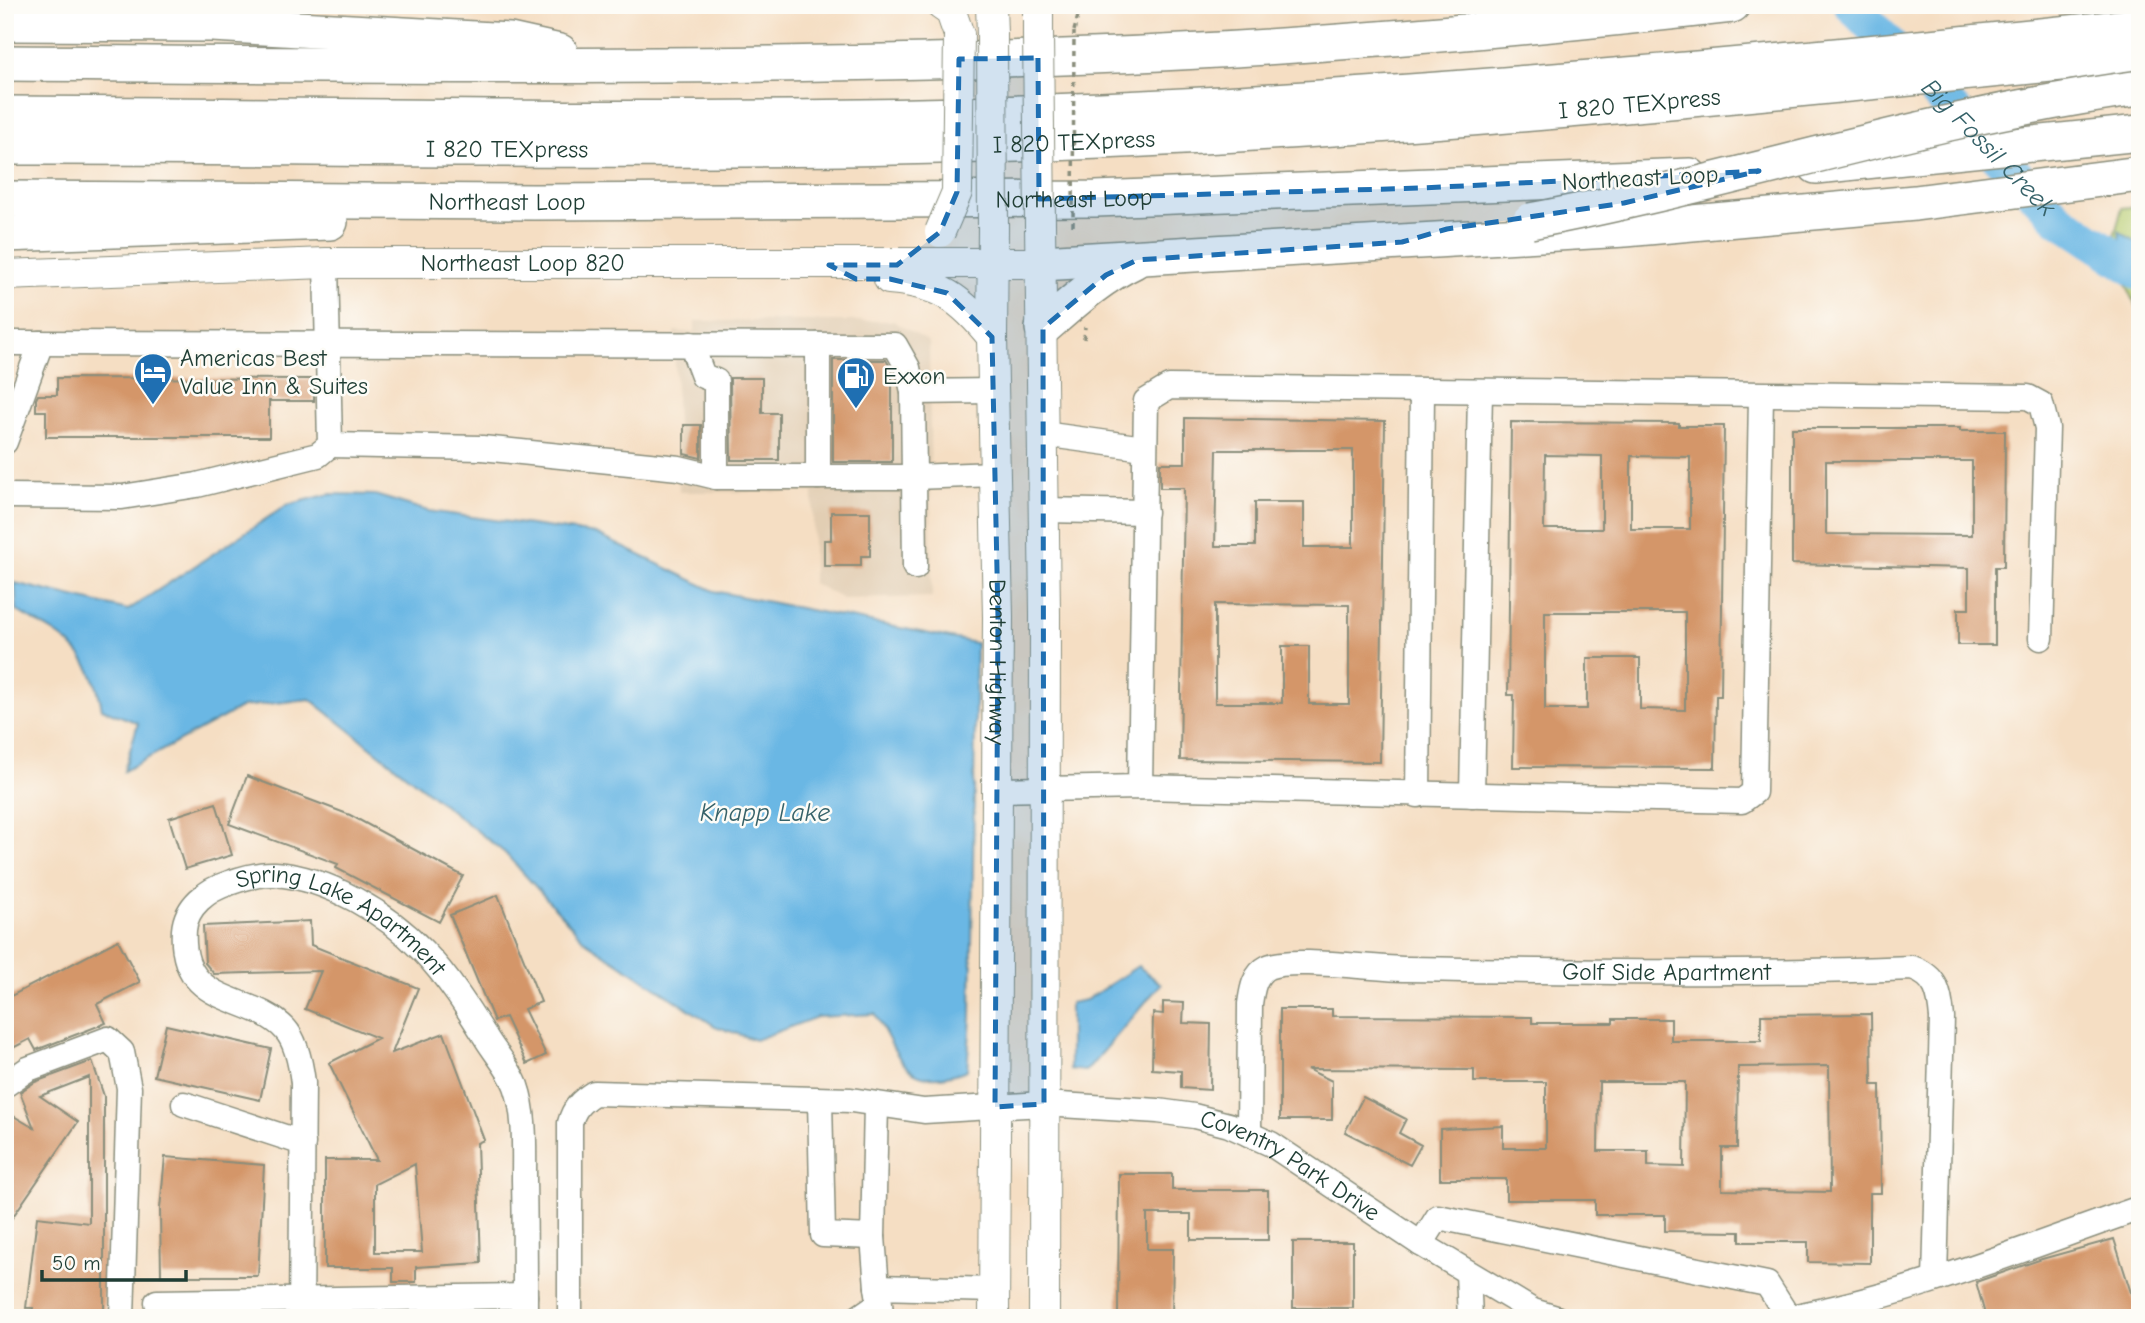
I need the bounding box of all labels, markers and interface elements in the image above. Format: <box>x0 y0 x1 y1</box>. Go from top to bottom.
water label: Big Fossil Creek <box>1915 73 2062 223</box>
street label: I 820 TEXpress <box>1558 83 1722 125</box>
street label: I 820 TEXpress <box>992 125 1156 159</box>
street label: I 820 TEXpress <box>426 135 588 163</box>
street label: Northeast Loop <box>1561 160 1719 196</box>
street label: Northeast Loop <box>995 183 1153 214</box>
street label: Northeast Loop <box>428 187 585 216</box>
street label: Northeast Loop 820 <box>421 249 625 277</box>
place label: Americas Best Value Inn & Suites <box>180 344 368 400</box>
hotel icon: Americas Best Value Inn & Suites <box>132 351 174 406</box>
fuel station icon: Exxon <box>835 355 877 410</box>
place label: Exxon <box>883 362 946 390</box>
street label: Denton Highway <box>983 579 1012 745</box>
water label: Knapp Lake <box>700 798 830 828</box>
street label: Spring Lake Apartment <box>232 860 453 982</box>
street label: Golf Side Apartment <box>1562 957 1772 986</box>
street label: Coventry Park Drive <box>1198 1104 1385 1227</box>
scale bar <box>42 1239 186 1283</box>
text: 50 m <box>52 1251 101 1275</box>

